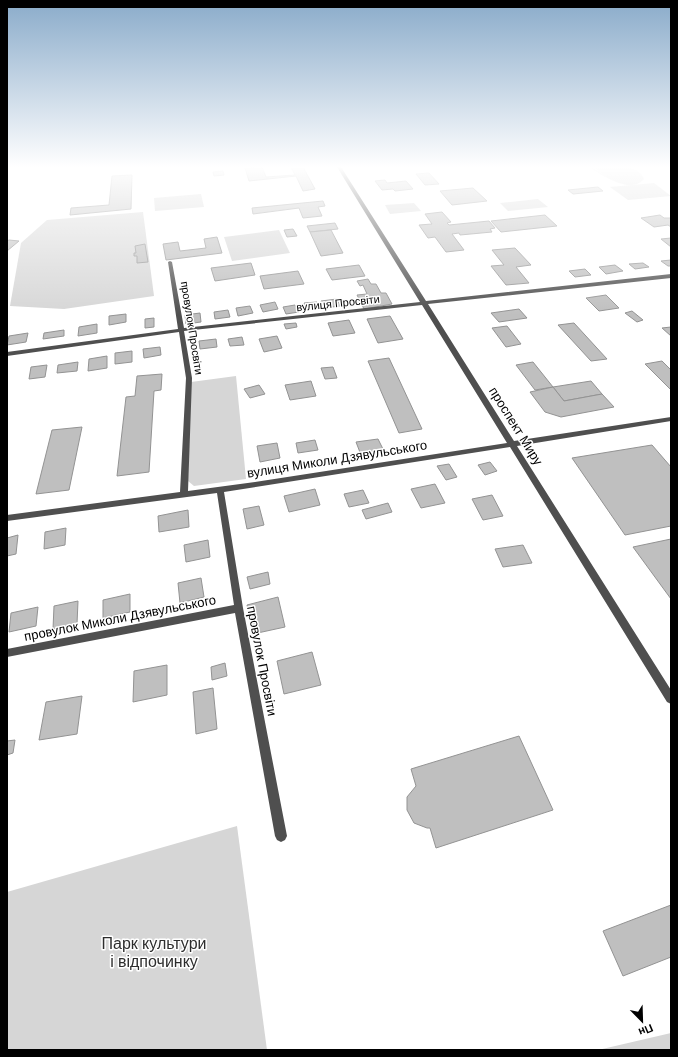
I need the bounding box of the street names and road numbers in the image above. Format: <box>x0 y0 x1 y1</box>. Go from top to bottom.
street label: провулок Просвіти <box>178 280 206 376</box>
street label: вулиця Просвіти <box>296 292 380 314</box>
street label: проспект Миру <box>485 384 547 469</box>
street label: вулиця Миколи Дзявульського <box>246 436 428 482</box>
street label: провулок Миколи Дзявульського <box>23 591 217 645</box>
street label: провулок Просвіти <box>243 605 281 717</box>

